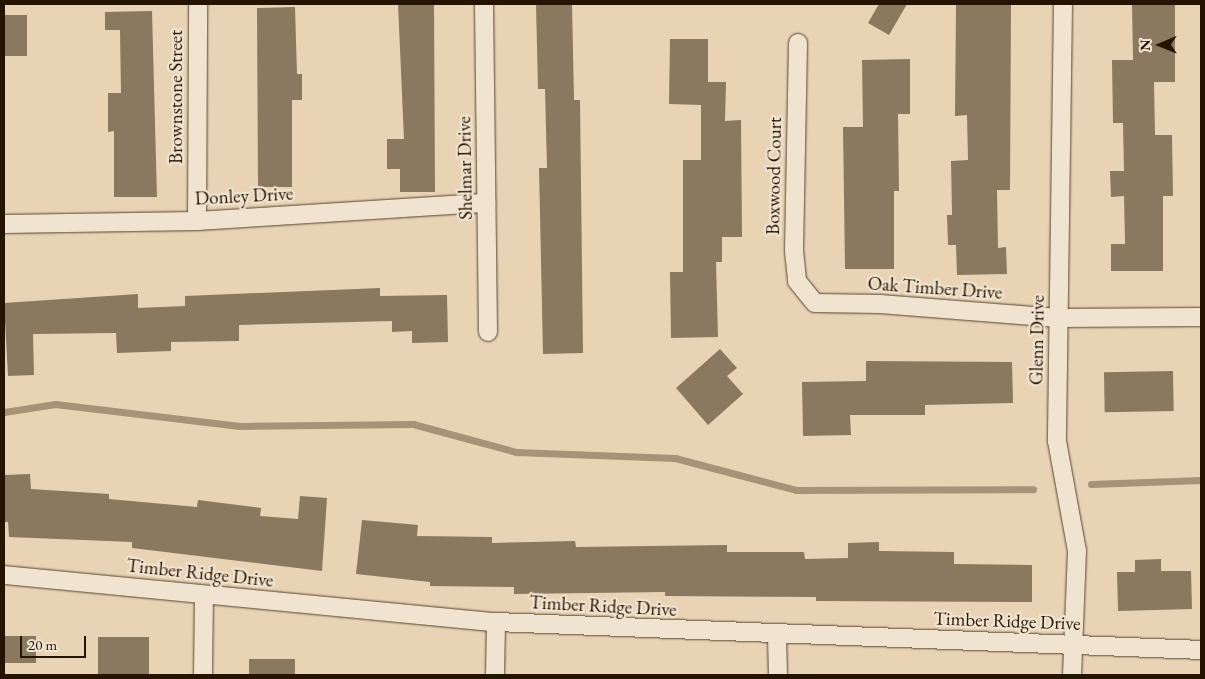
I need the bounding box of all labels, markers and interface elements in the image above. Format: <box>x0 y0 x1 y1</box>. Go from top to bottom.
north arrow <box>1135 20 1185 70</box>
street label: Brownstone Street <box>165 30 187 164</box>
text: N <box>1136 39 1154 51</box>
street label: Shelmar Drive <box>453 116 477 220</box>
street label: Boxwood Court <box>762 117 786 235</box>
street label: Donley Drive <box>194 182 294 210</box>
street label: Oak Timber Drive <box>867 272 1003 304</box>
street label: Glenn Drive <box>1025 295 1049 385</box>
street label: Timber Ridge Drive <box>126 554 274 592</box>
street label: Timber Ridge Drive <box>529 591 677 621</box>
street label: Timber Ridge Drive <box>933 607 1081 635</box>
scale bar <box>22 626 89 658</box>
text: 20 m <box>28 635 57 654</box>

